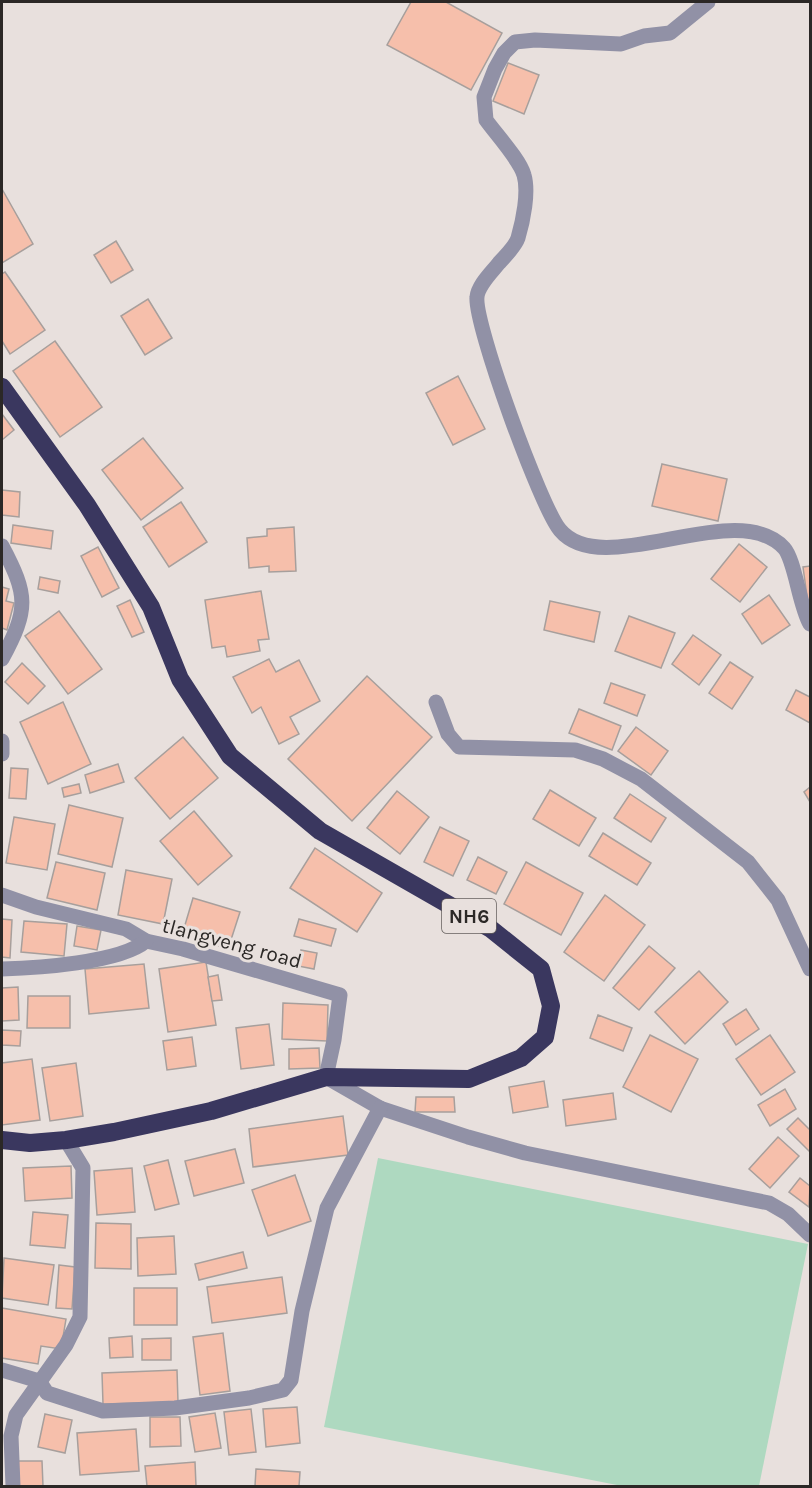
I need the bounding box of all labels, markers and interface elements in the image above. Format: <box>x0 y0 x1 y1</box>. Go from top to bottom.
road number: NH6 <box>442 899 496 933</box>
street label: tlangveng road <box>159 913 305 973</box>

